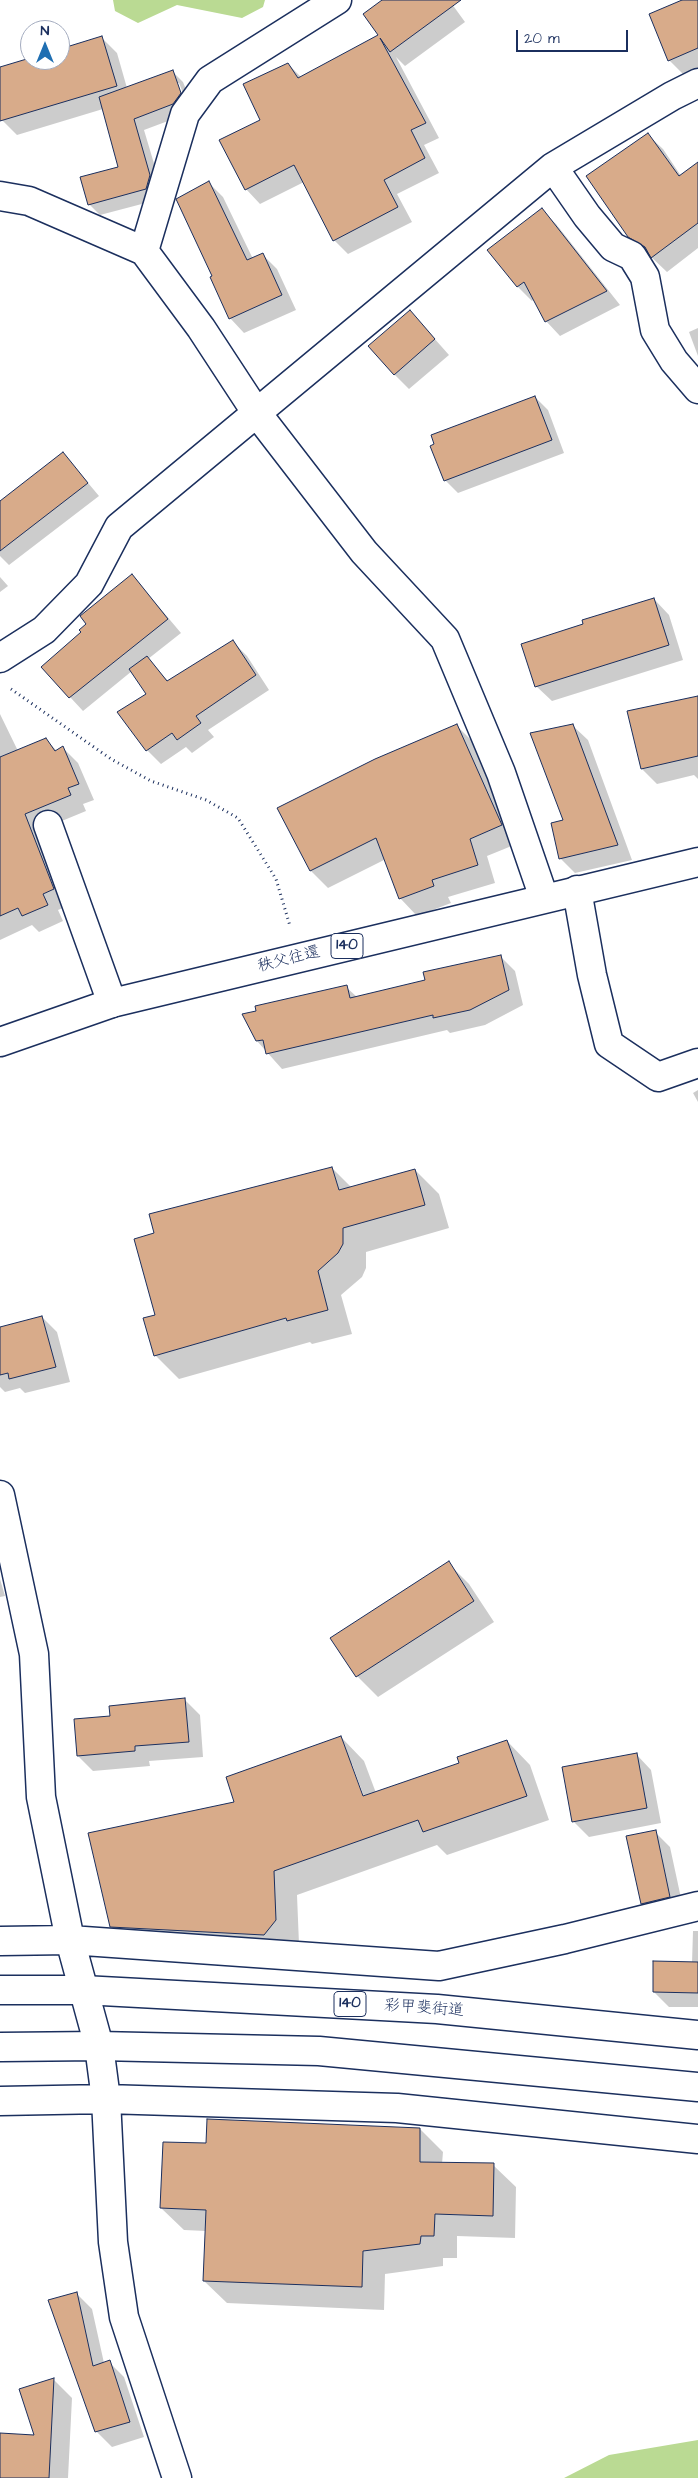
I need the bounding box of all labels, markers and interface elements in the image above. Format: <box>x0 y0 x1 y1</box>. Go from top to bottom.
north arrow <box>20 20 70 70</box>
scale bar <box>518 20 630 52</box>
text: N <box>41 21 49 41</box>
text: 20 m <box>524 28 560 49</box>
road number: 140 <box>331 934 363 958</box>
street label: 秩父往還 <box>256 943 322 977</box>
road number: 140 <box>334 1992 366 2016</box>
street label: 彩甲斐街道 <box>383 1997 465 2021</box>

